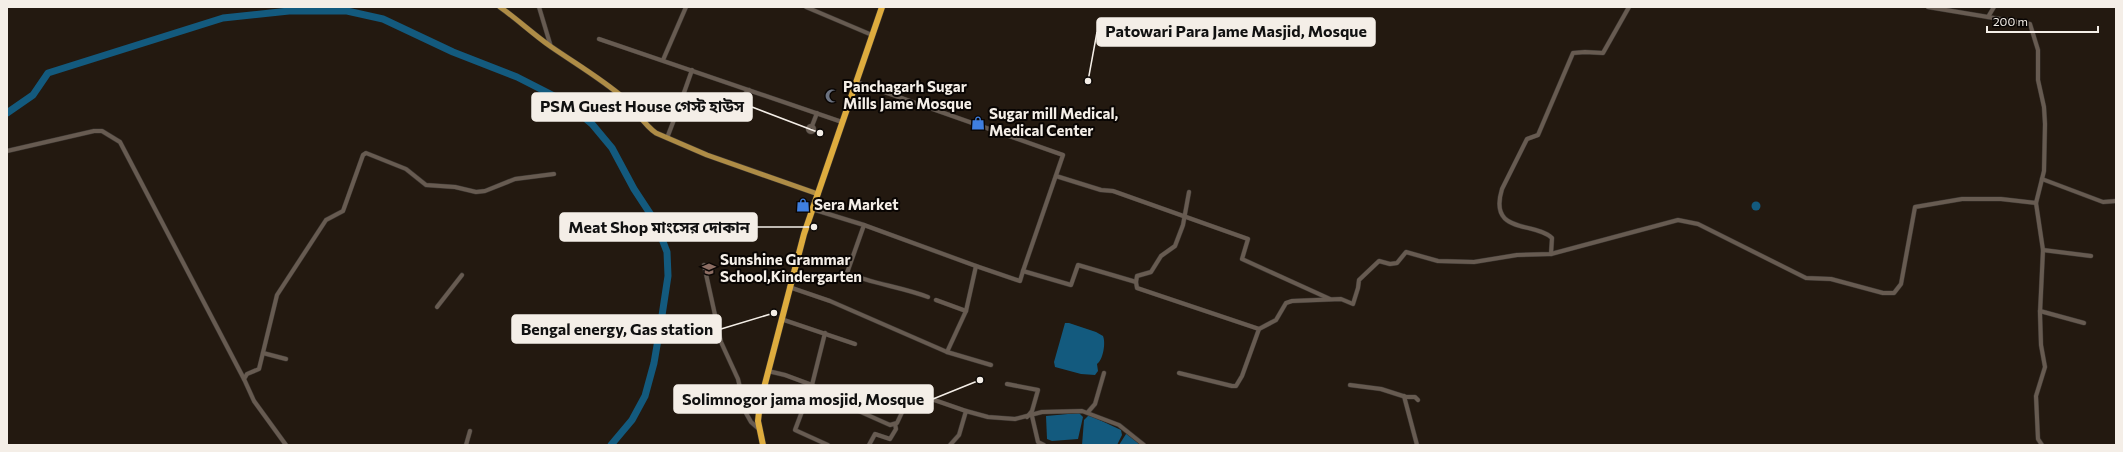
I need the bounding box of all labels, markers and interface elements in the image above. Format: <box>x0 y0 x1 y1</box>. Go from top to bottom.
scale bar <box>1987 8 2098 34</box>
text: 200 m <box>1993 14 2028 28</box>
callout: Patowari Para Jame Masjid, Mosque <box>1097 18 1375 46</box>
text: Patowari Para Jame Masjid, Mosque <box>1105 21 1367 40</box>
place label: Panchagarh Sugar Mills Jame Mosque <box>843 77 972 112</box>
mosque icon: Panchagarh Sugar Mills Jame Mosque <box>824 88 840 104</box>
callout: PSM Guest House গেস্ট হাউস <box>532 93 752 121</box>
text: PSM Guest House গেস্ট হাউস <box>540 96 745 115</box>
place label: Sugar mill Medical, Medical Center <box>989 104 1118 139</box>
shop icon: Sugar mill Medical, Medical Center <box>970 115 986 131</box>
place label: Sera Market <box>814 195 899 213</box>
shop icon: Sera Market <box>795 197 811 213</box>
callout: Meat Shop মাংসের দোকান <box>560 213 757 241</box>
text: Meat Shop মাংসের দোকান <box>568 217 751 236</box>
place label: Sunshine Grammar School,Kindergarten <box>720 250 862 285</box>
school or university icon: Sunshine Grammar School,Kindergarten <box>701 261 717 277</box>
callout: Bengal energy, Gas station <box>512 315 721 343</box>
text: Bengal energy, Gas station <box>521 319 713 338</box>
callout: Solimnogor jama mosjid, Mosque <box>674 385 933 413</box>
text: Solimnogor jama mosjid, Mosque <box>682 389 924 408</box>

